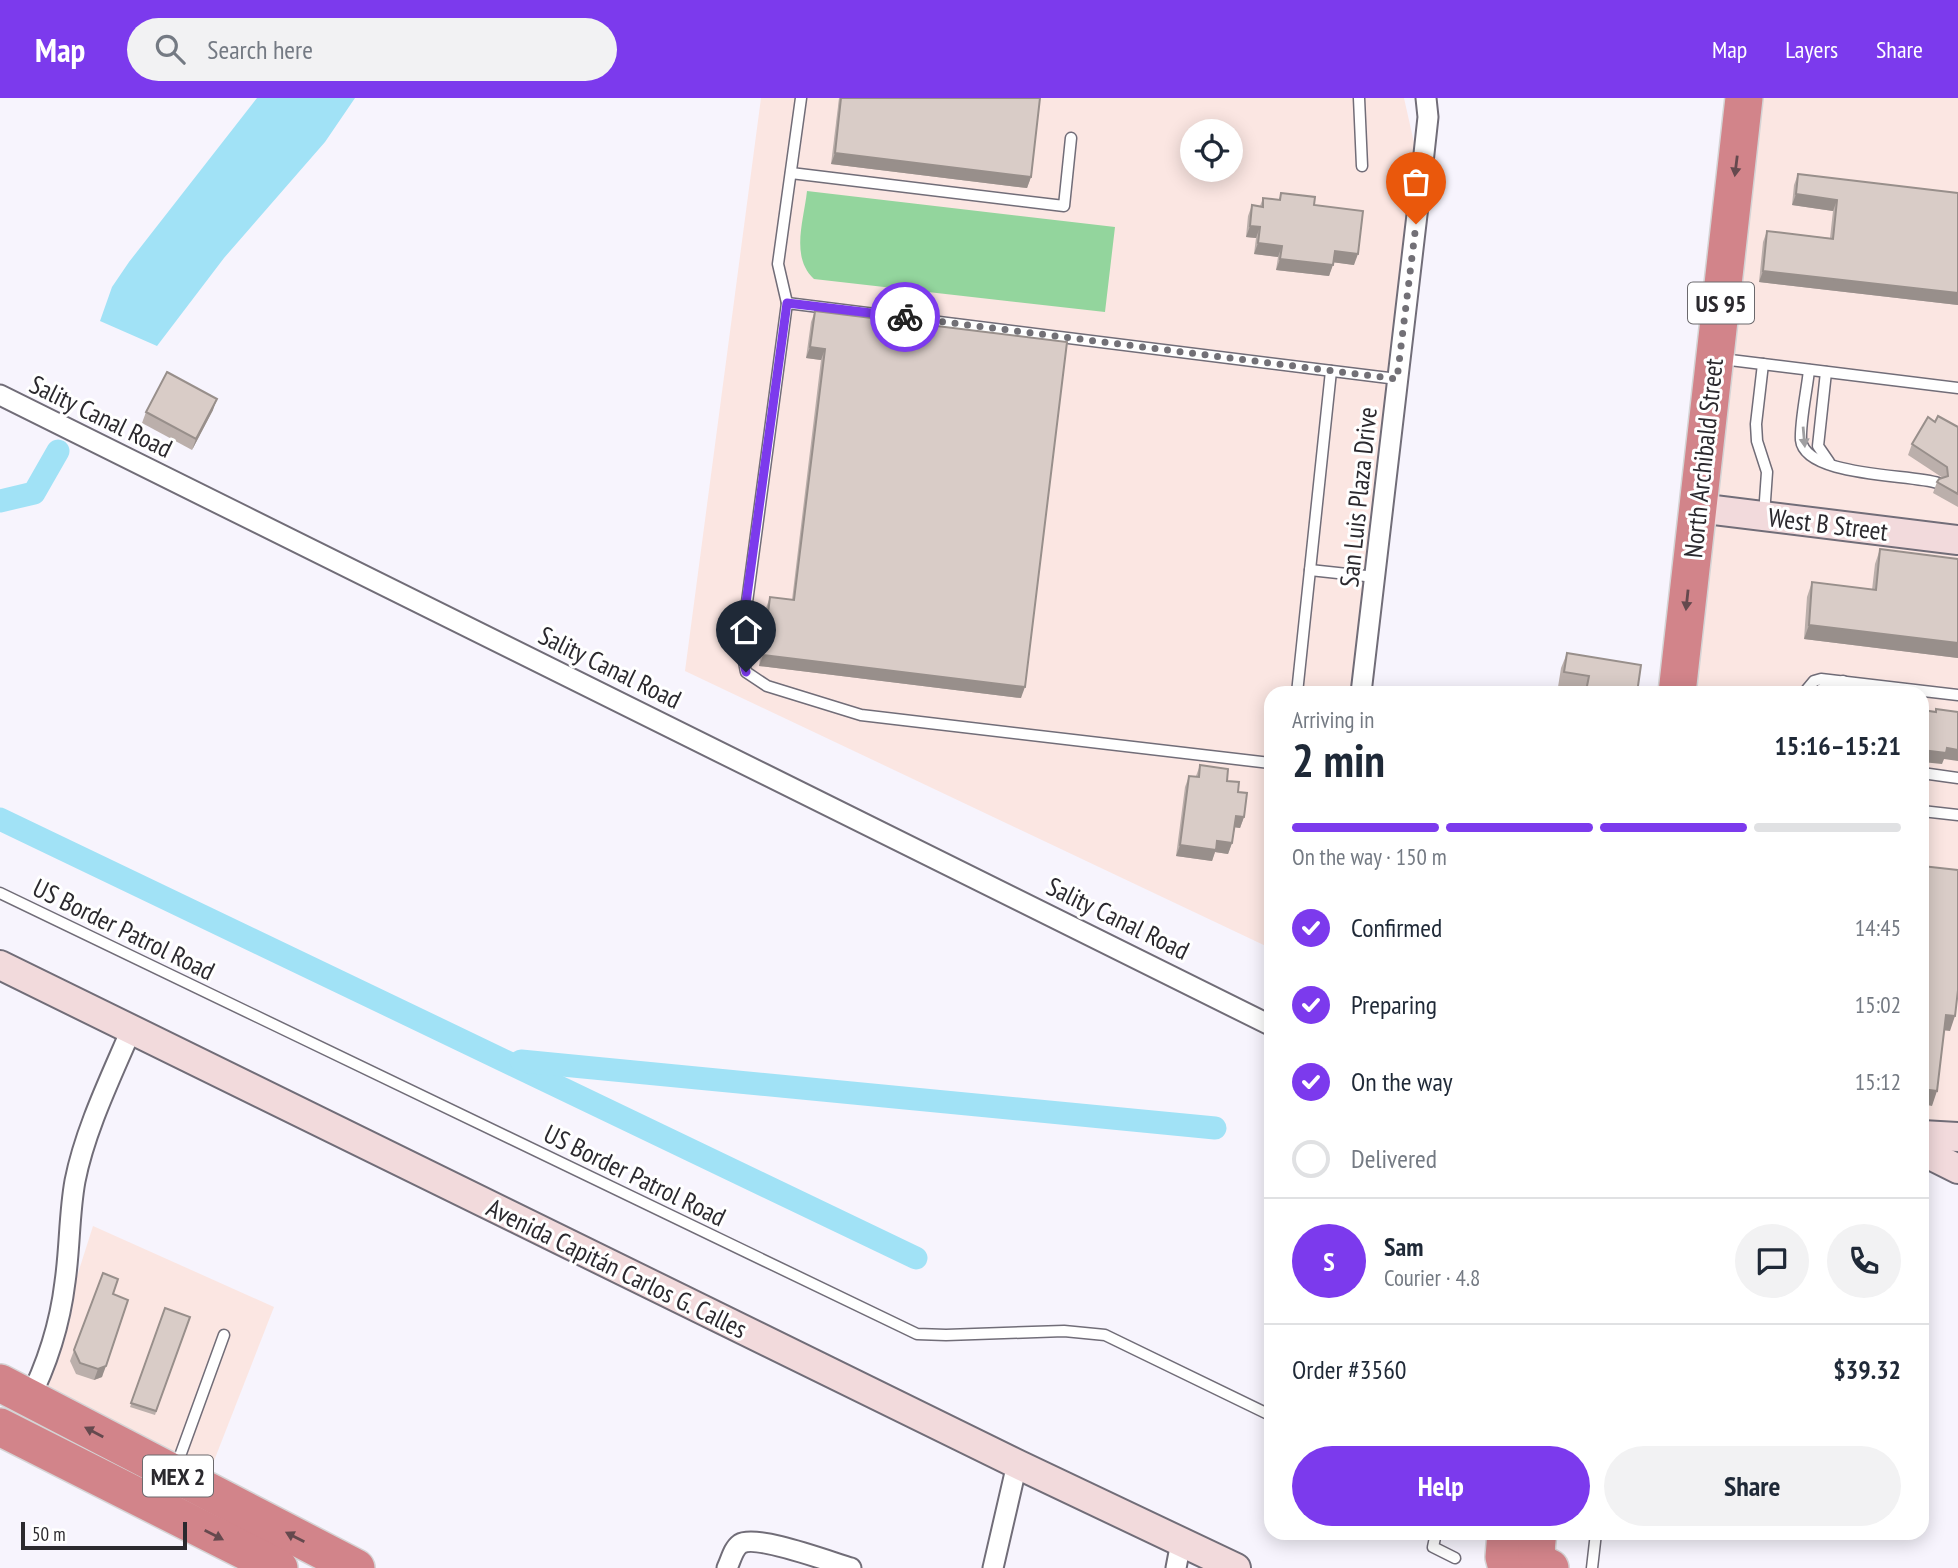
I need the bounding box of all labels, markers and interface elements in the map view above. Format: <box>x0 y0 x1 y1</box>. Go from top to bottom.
search box <box>127 18 617 81</box>
text: Map <box>35 28 85 71</box>
icon: search <box>151 30 189 68</box>
text: Search here <box>207 33 313 66</box>
text: Map <box>1712 34 1747 65</box>
text: Layers <box>1785 34 1838 65</box>
text: Share <box>1876 34 1923 65</box>
map controls <box>1180 119 1243 182</box>
button: locate <box>1180 119 1243 182</box>
pin <box>1386 152 1446 224</box>
one-way arrow <box>1731 155 1742 177</box>
icon: bag <box>1397 163 1435 201</box>
courier <box>870 282 940 352</box>
road number: US 95 <box>1688 282 1754 324</box>
icon: bike <box>886 298 924 336</box>
street label: North Archibald Street <box>1676 357 1730 559</box>
street label: Sality Canal Road <box>24 367 178 465</box>
street label: San Luis Plaza Drive <box>1332 405 1384 589</box>
one-way arrow <box>1799 427 1810 449</box>
street label: West B Street <box>1766 500 1890 548</box>
one-way arrow <box>1682 589 1693 611</box>
pin <box>716 600 776 672</box>
icon: home <box>727 611 765 649</box>
street label: Sality Canal Road <box>533 618 687 716</box>
text: Arriving in <box>1292 705 1374 734</box>
text: 15:16–15:21 <box>1774 729 1901 762</box>
text: 2 min <box>1292 730 1385 790</box>
text: On the way · 150 m <box>1292 842 1447 871</box>
street label: Sality Canal Road <box>1041 869 1195 967</box>
street label: US Border Patrol Road <box>28 871 220 987</box>
icon: check <box>1292 909 1330 947</box>
text: Confirmed <box>1351 911 1442 944</box>
text: 14:45 <box>1855 913 1901 942</box>
icon: check <box>1292 986 1330 1024</box>
text: Preparing <box>1351 988 1437 1021</box>
text: 15:02 <box>1855 990 1901 1019</box>
icon: check <box>1292 1063 1330 1101</box>
text: On the way <box>1351 1065 1453 1098</box>
text: 15:12 <box>1855 1067 1901 1096</box>
street label: US Border Patrol Road <box>539 1117 731 1233</box>
text: Delivered <box>1351 1142 1437 1175</box>
street label: Avenida Capitán Carlos G. Calles <box>481 1191 753 1345</box>
button: chat <box>1735 1224 1809 1298</box>
button: phone <box>1827 1224 1901 1298</box>
text: Sam <box>1384 1230 1423 1263</box>
text: S <box>1323 1245 1335 1278</box>
text: Courier · 4.8 <box>1384 1263 1480 1292</box>
text: Order #3560 <box>1292 1353 1407 1386</box>
text: $39.32 <box>1833 1353 1901 1386</box>
one-way arrow <box>83 1426 103 1438</box>
button: Help <box>1292 1446 1590 1526</box>
button: Share <box>1604 1446 1901 1526</box>
road number: MEX 2 <box>143 1456 213 1496</box>
scale bar <box>21 1519 187 1551</box>
text: 50 m <box>32 1522 66 1546</box>
one-way arrow <box>204 1530 224 1541</box>
one-way arrow <box>285 1531 305 1543</box>

